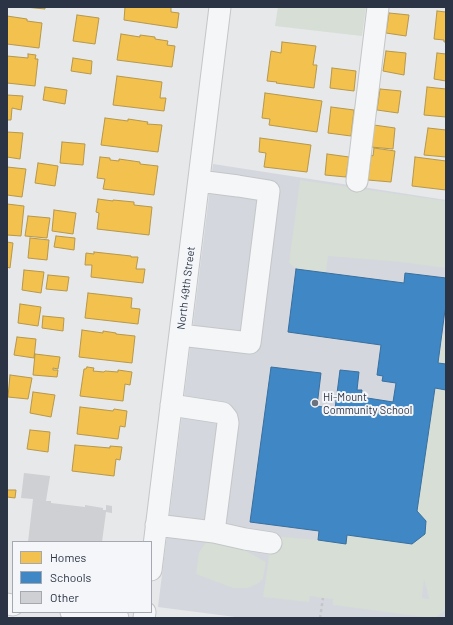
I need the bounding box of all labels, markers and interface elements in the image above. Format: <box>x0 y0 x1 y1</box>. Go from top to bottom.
street label: North 49th Street <box>174 246 198 330</box>
place label: Hi-Mount Community School <box>323 390 412 416</box>
marker: Hi-Mount Community School <box>310 398 320 408</box>
legend <box>12 541 152 613</box>
text: Homes <box>50 550 86 564</box>
text: Schools <box>50 570 91 584</box>
text: Other <box>50 590 79 604</box>

